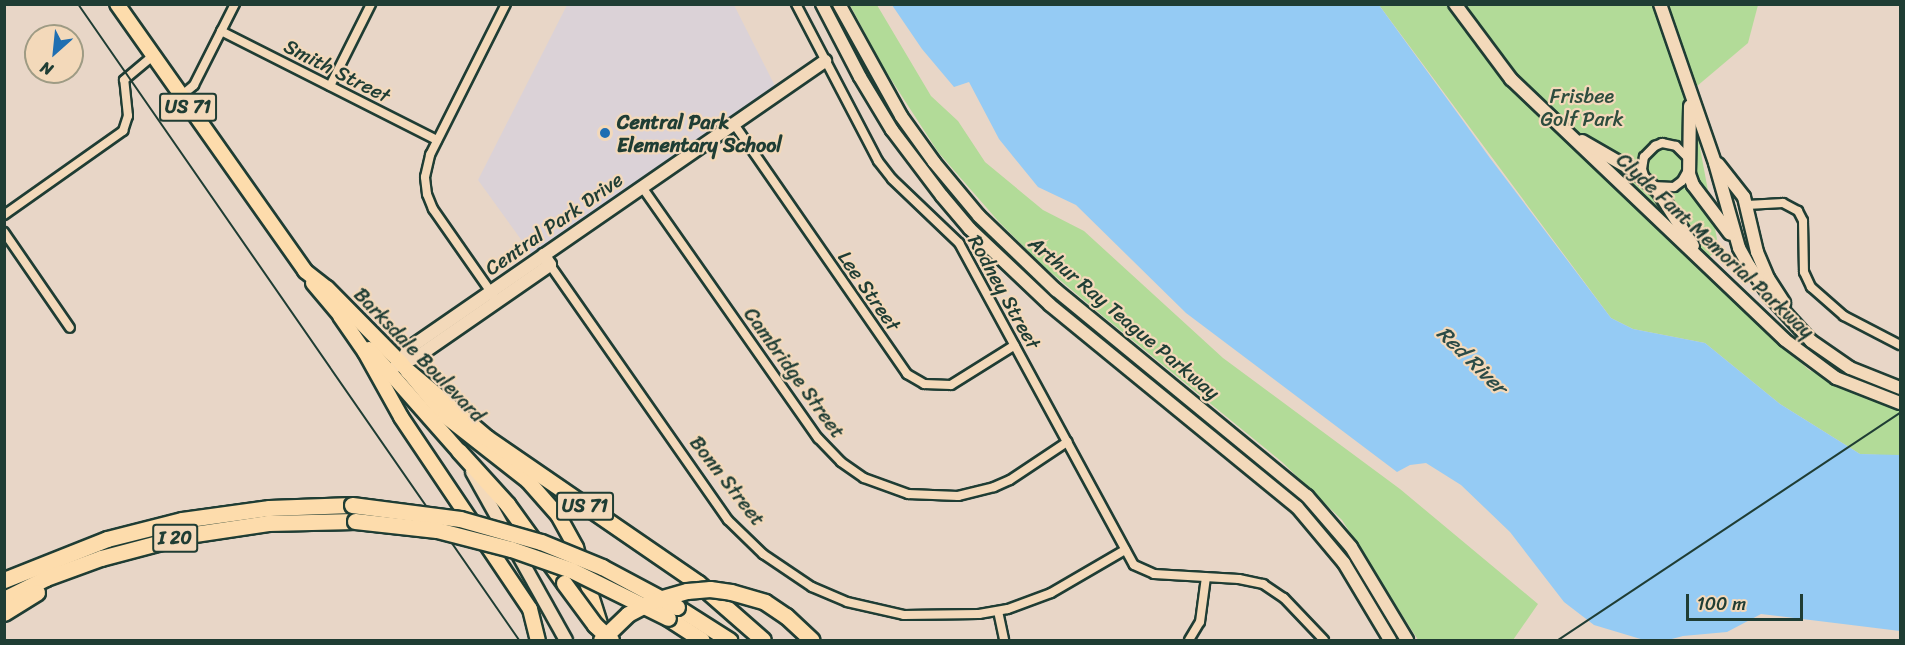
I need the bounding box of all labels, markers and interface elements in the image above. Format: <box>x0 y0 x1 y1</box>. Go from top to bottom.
north arrow <box>24 24 84 84</box>
street label: Smith Street <box>280 34 394 108</box>
text: N <box>35 53 58 84</box>
park label: Frisbee Golf Park <box>1540 85 1624 132</box>
road number: US 71 <box>158 92 218 122</box>
place label: Central Park Elementary School <box>617 110 782 157</box>
marker: Central Park Elementary School <box>598 126 612 140</box>
street label: Clyde Fant Memorial Parkway <box>1611 148 1819 344</box>
street label: Central Park Drive <box>480 167 628 281</box>
street label: Rodney Street <box>963 230 1045 354</box>
street label: Arthur Ray Teague Parkway <box>1023 231 1225 405</box>
street label: Lee Street <box>832 246 906 336</box>
street label: Barksdale Boulevard <box>349 283 489 427</box>
street label: Cambridge Street <box>738 303 850 443</box>
water label: Red River <box>1432 320 1512 400</box>
street label: Bonn Street <box>684 431 770 531</box>
road number: US 71 <box>555 491 615 521</box>
road number: I 20 <box>151 523 199 553</box>
scale bar <box>1689 582 1806 620</box>
text: 100 m <box>1697 588 1746 620</box>

